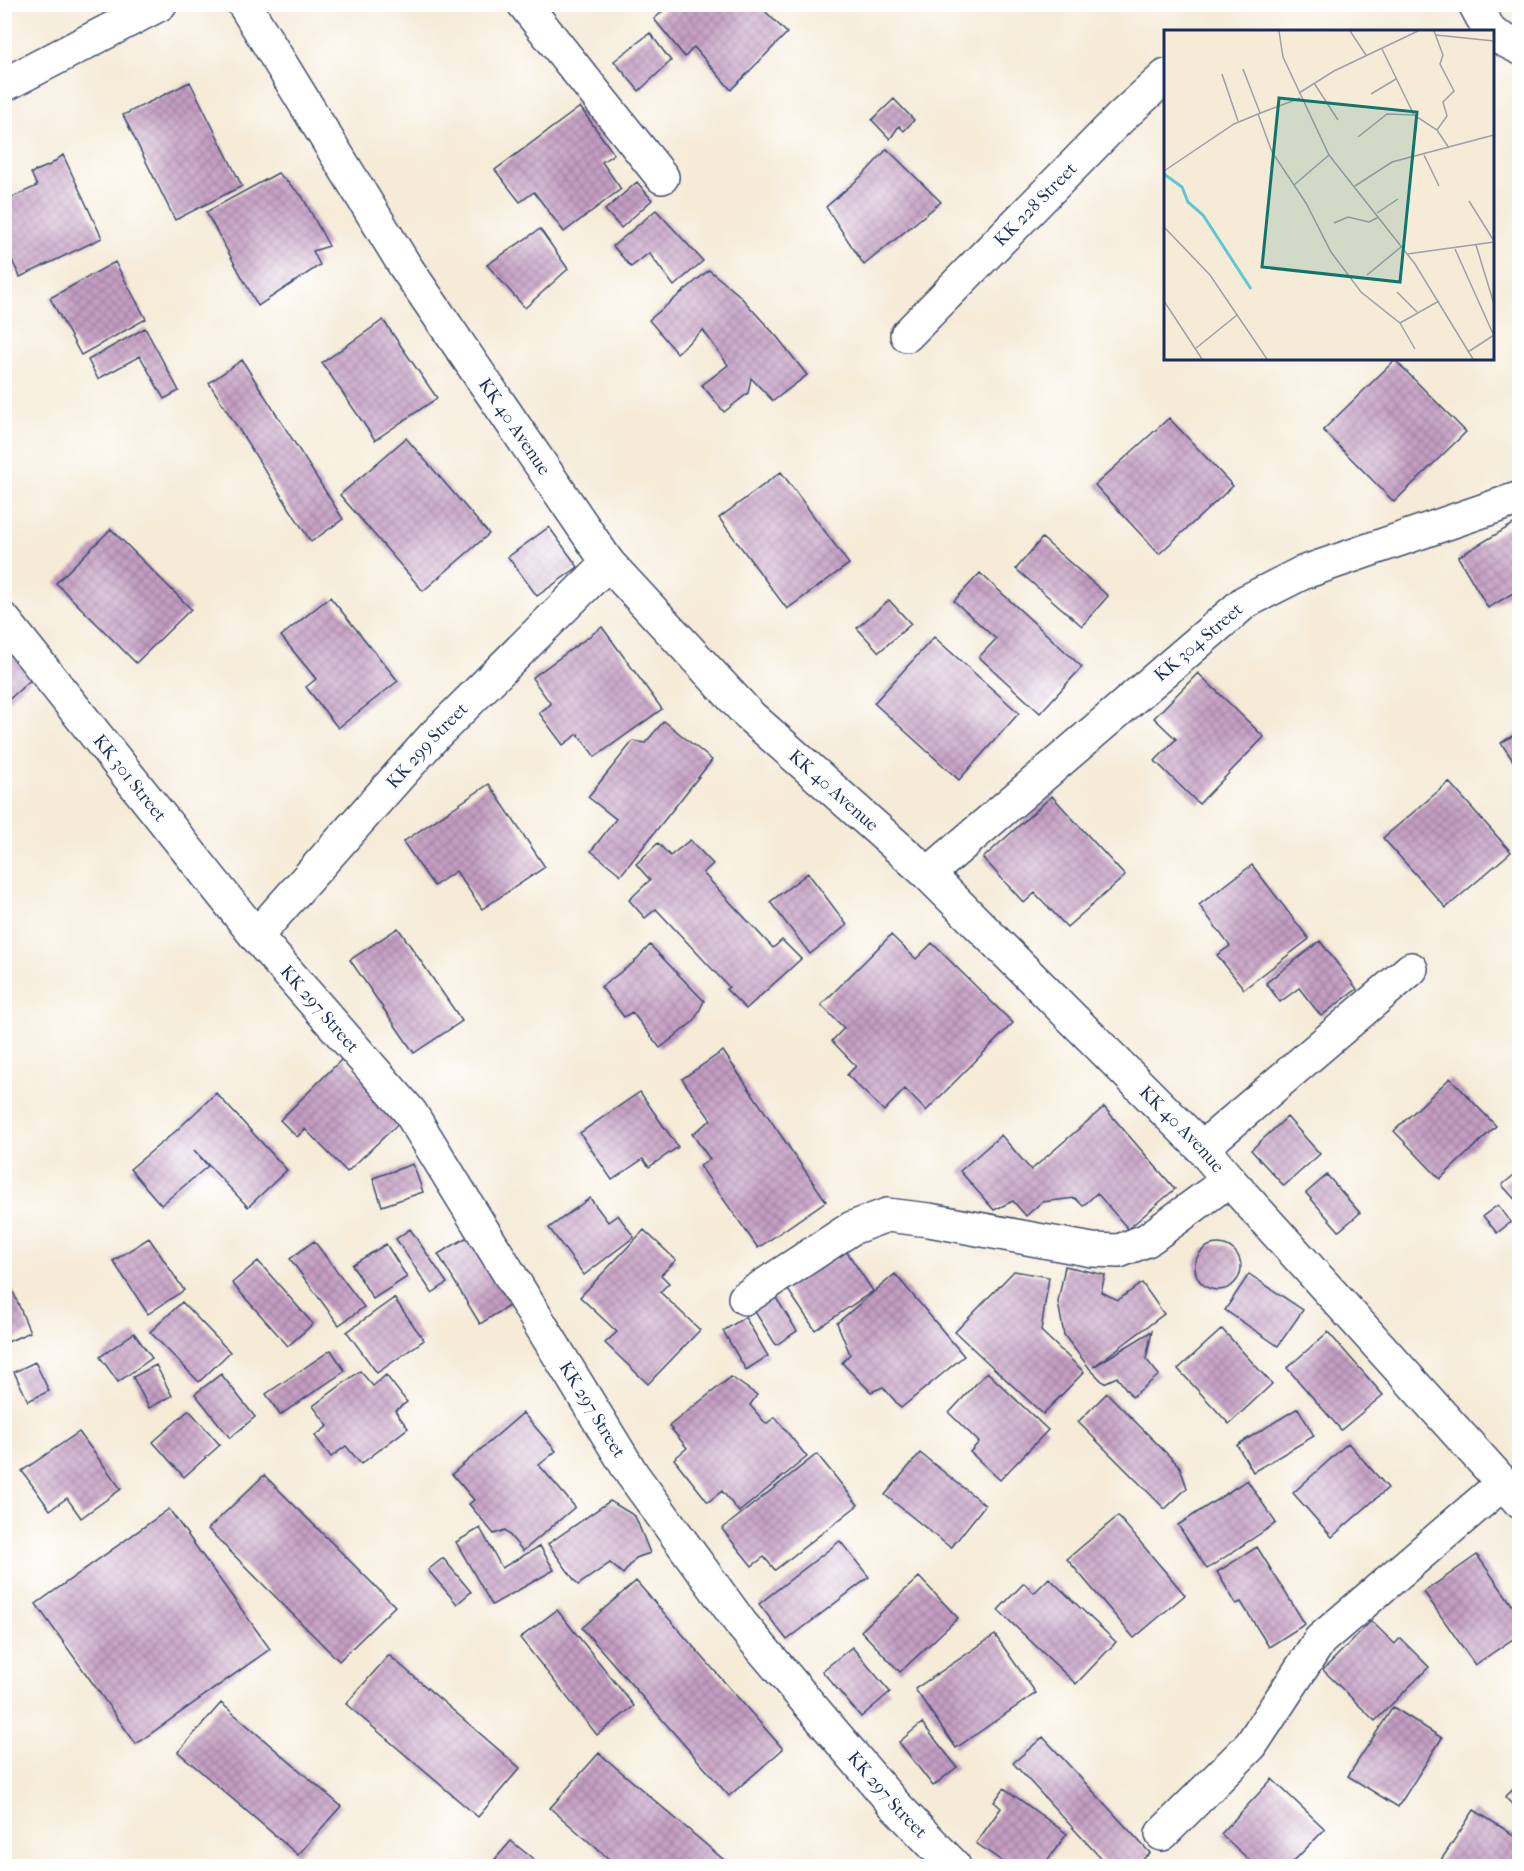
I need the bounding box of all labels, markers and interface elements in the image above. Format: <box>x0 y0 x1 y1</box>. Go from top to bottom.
inset map <box>1164 30 1494 360</box>
street label: KK 228 Street <box>990 158 1082 251</box>
street label: KK 40 Avenue <box>474 374 555 479</box>
street label: KK 304 Street <box>1150 599 1247 686</box>
street label: KK 299 Street <box>382 698 473 793</box>
street label: KK 301 Street <box>89 731 171 826</box>
street label: KK 40 Avenue <box>784 745 883 836</box>
street label: KK 297 Street <box>276 961 364 1058</box>
street label: KK 40 Avenue <box>1135 1082 1228 1177</box>
street label: KK 297 Street <box>555 1358 630 1462</box>
street label: KK 297 Street <box>843 1747 932 1843</box>

